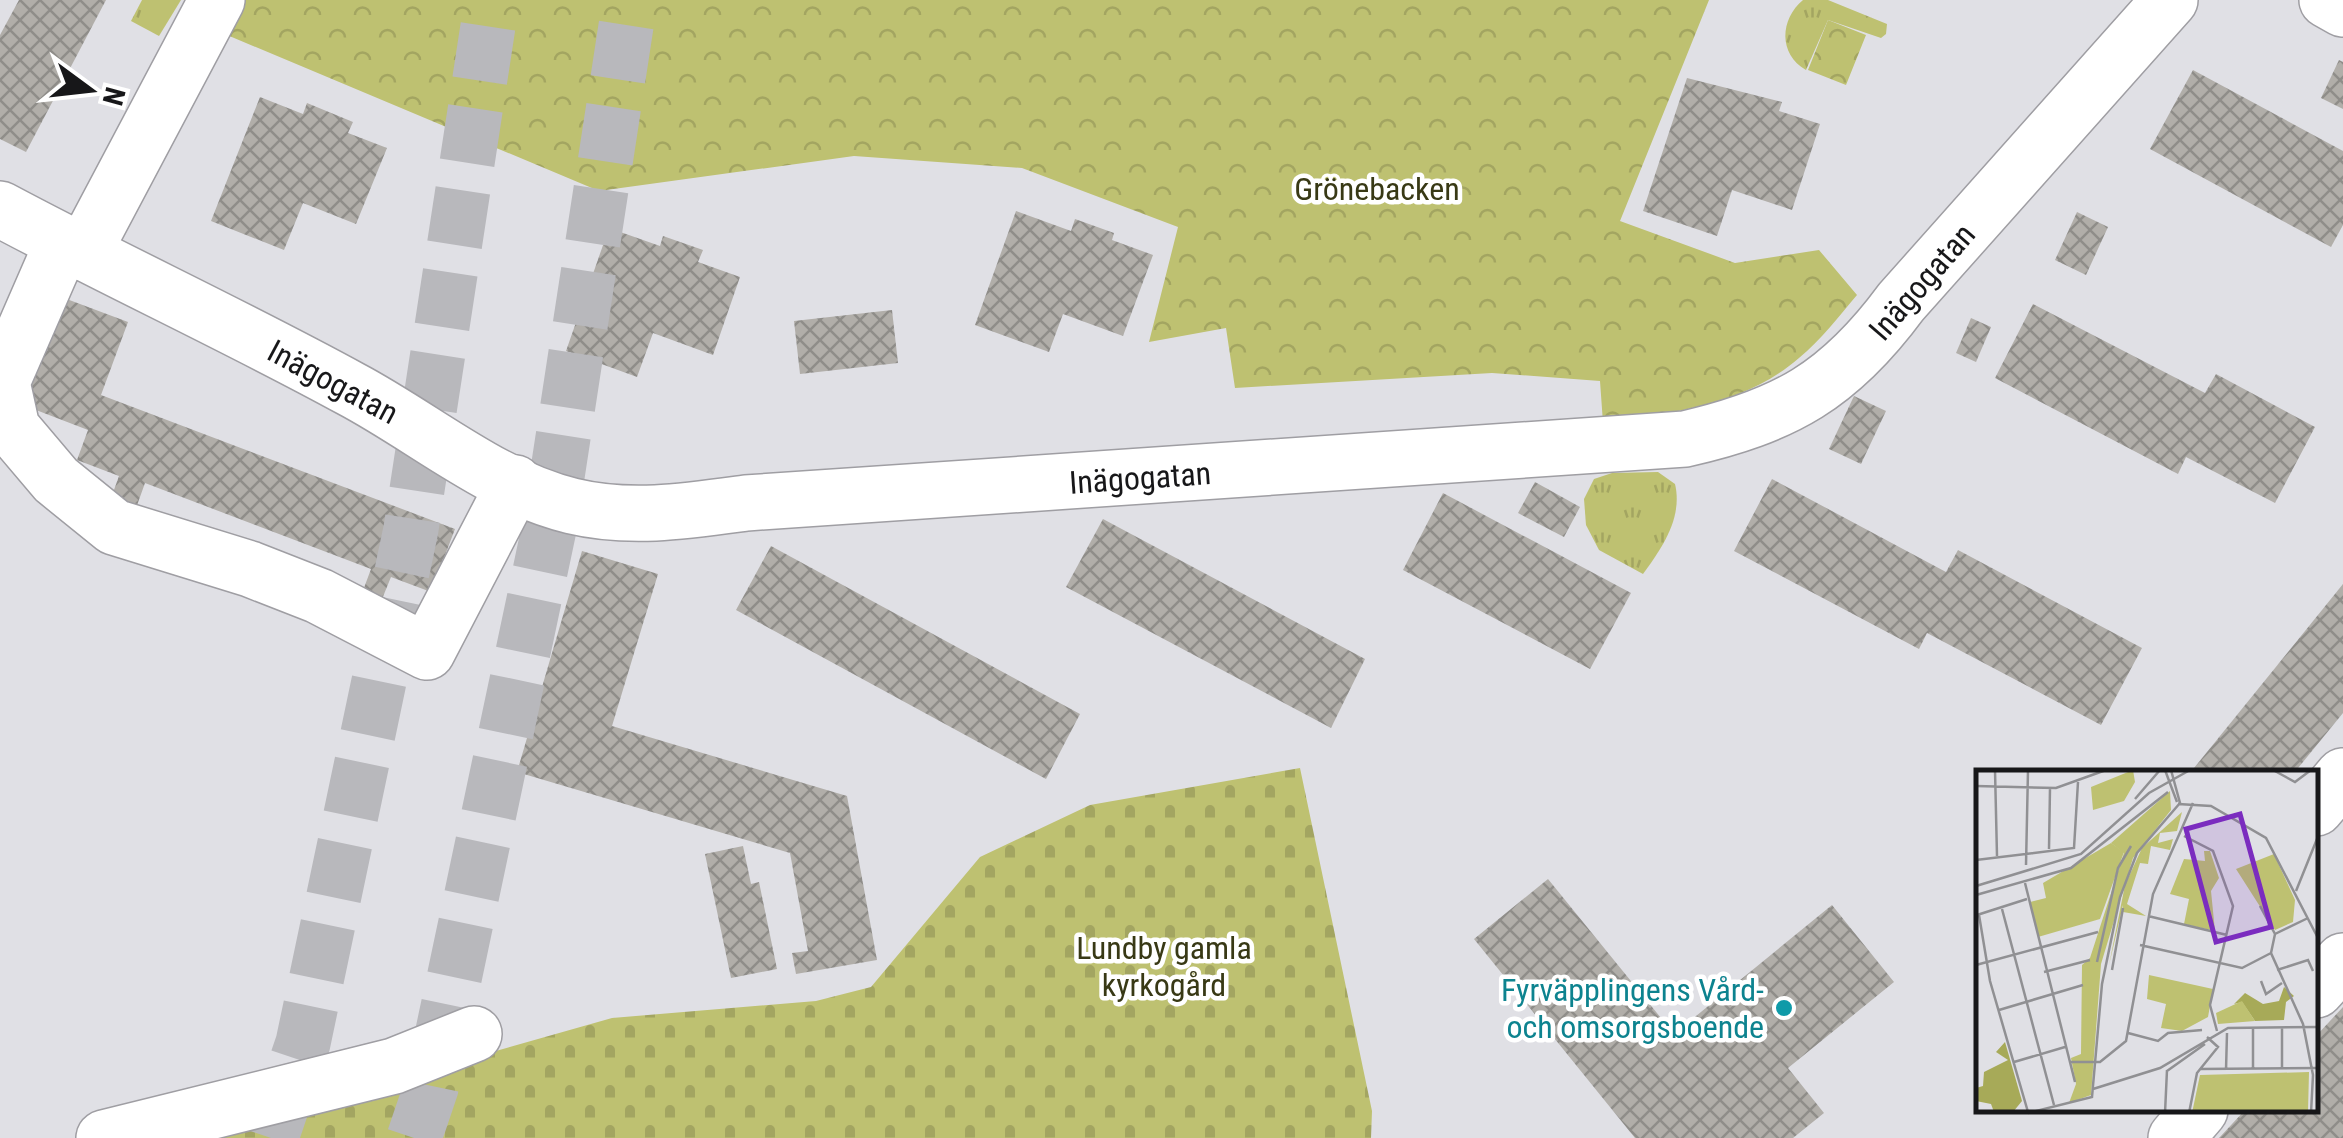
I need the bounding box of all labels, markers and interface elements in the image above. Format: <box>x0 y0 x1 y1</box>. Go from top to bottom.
north arrow <box>40 40 140 140</box>
text: N <box>96 84 132 109</box>
park label: Grönebacken <box>1294 170 1460 208</box>
street label: Inägogatan <box>1861 216 1983 348</box>
street label: Inägogatan <box>261 332 405 432</box>
street label: Inägogatan <box>1068 454 1212 502</box>
inset map <box>1976 770 2318 1113</box>
park label: Lundby gamla kyrkogård <box>1076 929 1252 1004</box>
place label: Fyrväpplingens Vård- och omsorgsboende <box>1501 971 1764 1046</box>
marker: Fyrväpplingens Vård- och omsorgsboende <box>1773 997 1795 1019</box>

